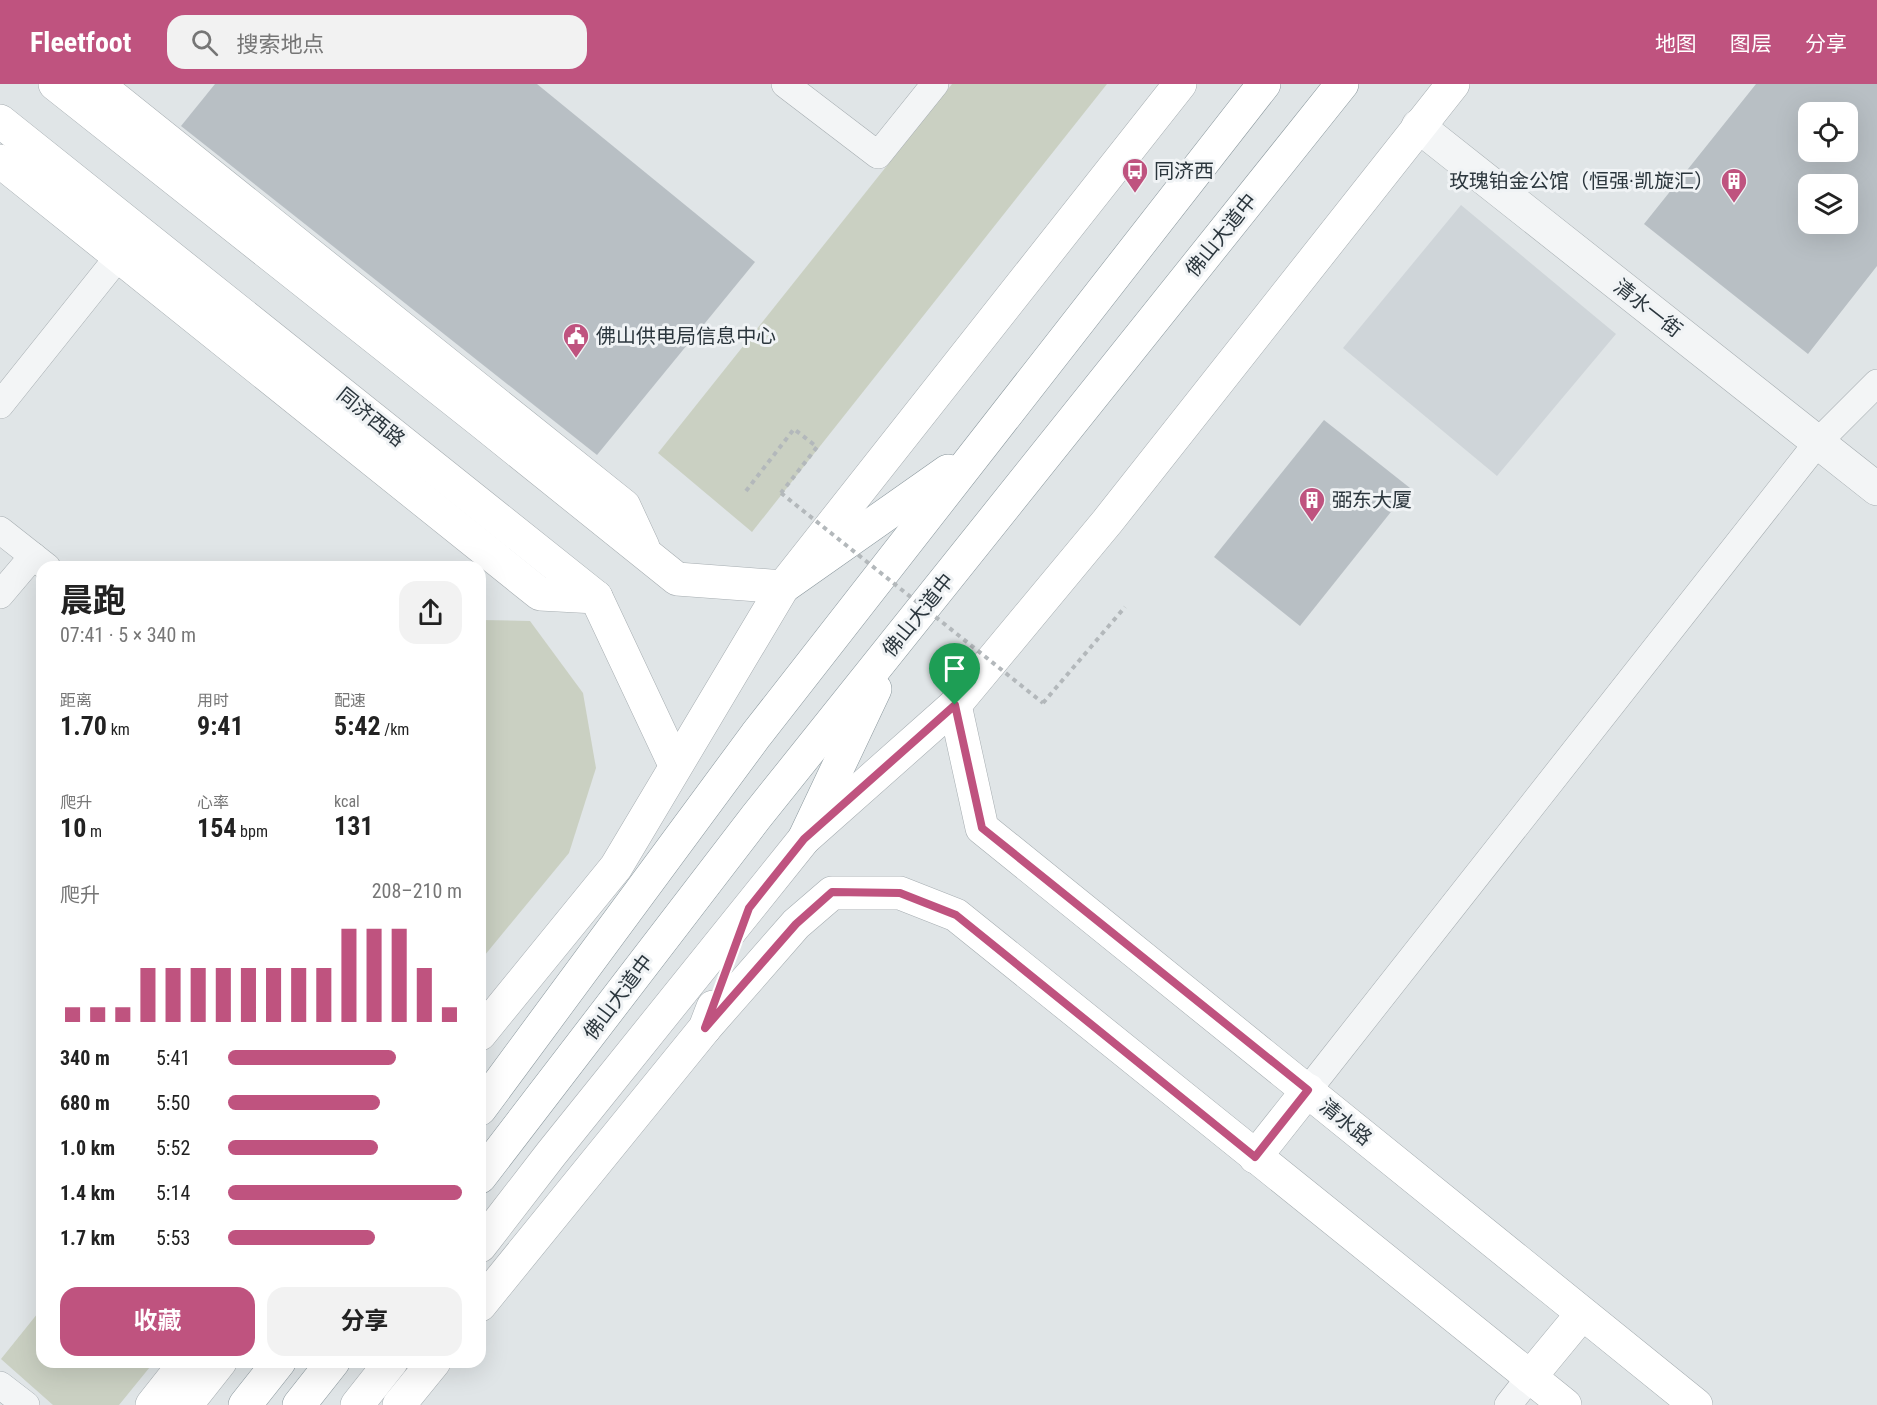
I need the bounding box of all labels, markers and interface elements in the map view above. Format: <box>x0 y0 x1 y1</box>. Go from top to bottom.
search box <box>167 15 587 69</box>
text: Fleetfoot <box>30 26 131 59</box>
icon: search <box>188 26 221 59</box>
text: 搜索地点 <box>236 32 324 57</box>
text: 地图 <box>1655 32 1697 56</box>
text: 图层 <box>1730 32 1772 56</box>
text: 分享 <box>1805 32 1847 56</box>
map controls <box>1798 102 1858 234</box>
button: locate <box>1798 102 1858 162</box>
bus stop icon: 同济西 <box>1120 156 1150 194</box>
place label: 同济西 <box>1154 159 1214 183</box>
building icon: 玫瑰铂金公馆（恒强·凯旋汇） <box>1719 166 1749 204</box>
place label: 玫瑰铂金公馆（恒强·凯旋汇） <box>1449 169 1714 193</box>
button: layers <box>1798 174 1858 234</box>
street label: 佛山大道中 <box>1180 189 1262 281</box>
street label: 清水一街 <box>1609 274 1687 342</box>
public building icon: 佛山供电局信息中心 <box>561 321 591 359</box>
place label: 佛山供电局信息中心 <box>596 324 776 348</box>
street label: 同济西路 <box>332 383 410 451</box>
building icon: 弼东大厦 <box>1297 485 1327 523</box>
place label: 弼东大厦 <box>1332 488 1412 512</box>
street label: 佛山大道中 <box>877 569 959 661</box>
text: 晨跑 <box>60 581 126 620</box>
button: share <box>399 581 462 644</box>
text: 07:41 · 5 × 340 m <box>60 623 196 647</box>
pin <box>929 643 980 705</box>
icon: arrive <box>938 652 971 685</box>
text: 距离 <box>60 691 92 710</box>
text: 用时 <box>197 691 229 710</box>
text: 配速 <box>334 691 366 710</box>
text: 1.70 <box>60 711 107 741</box>
text: 9:41 <box>197 711 244 741</box>
text: 5:42 <box>334 711 381 741</box>
text: km <box>107 720 130 739</box>
text: /km <box>381 720 409 739</box>
text: kcal <box>334 792 360 811</box>
text: 爬升 <box>60 793 92 812</box>
text: 心率 <box>197 793 229 812</box>
text: 131 <box>334 811 373 841</box>
text: 10 <box>60 813 86 843</box>
text: 154 <box>197 813 236 843</box>
text: m <box>86 822 102 841</box>
text: bpm <box>236 822 268 841</box>
text: 208–210 m <box>372 879 462 903</box>
text: 爬升 <box>60 883 100 907</box>
street label: 佛山大道中 <box>578 950 658 1044</box>
text: 340 m <box>60 1046 110 1070</box>
text: 5:41 <box>156 1046 190 1070</box>
text: 680 m <box>60 1091 110 1115</box>
text: 5:50 <box>156 1091 190 1115</box>
street label: 清水路 <box>1315 1094 1377 1150</box>
text: 1.0 km <box>60 1136 115 1160</box>
text: 5:52 <box>156 1136 190 1160</box>
text: 1.4 km <box>60 1181 115 1205</box>
text: 5:14 <box>156 1181 190 1205</box>
text: 1.7 km <box>60 1226 115 1250</box>
text: 5:53 <box>156 1226 190 1250</box>
button: 收藏 <box>60 1287 255 1356</box>
button: 分享 <box>267 1287 462 1356</box>

